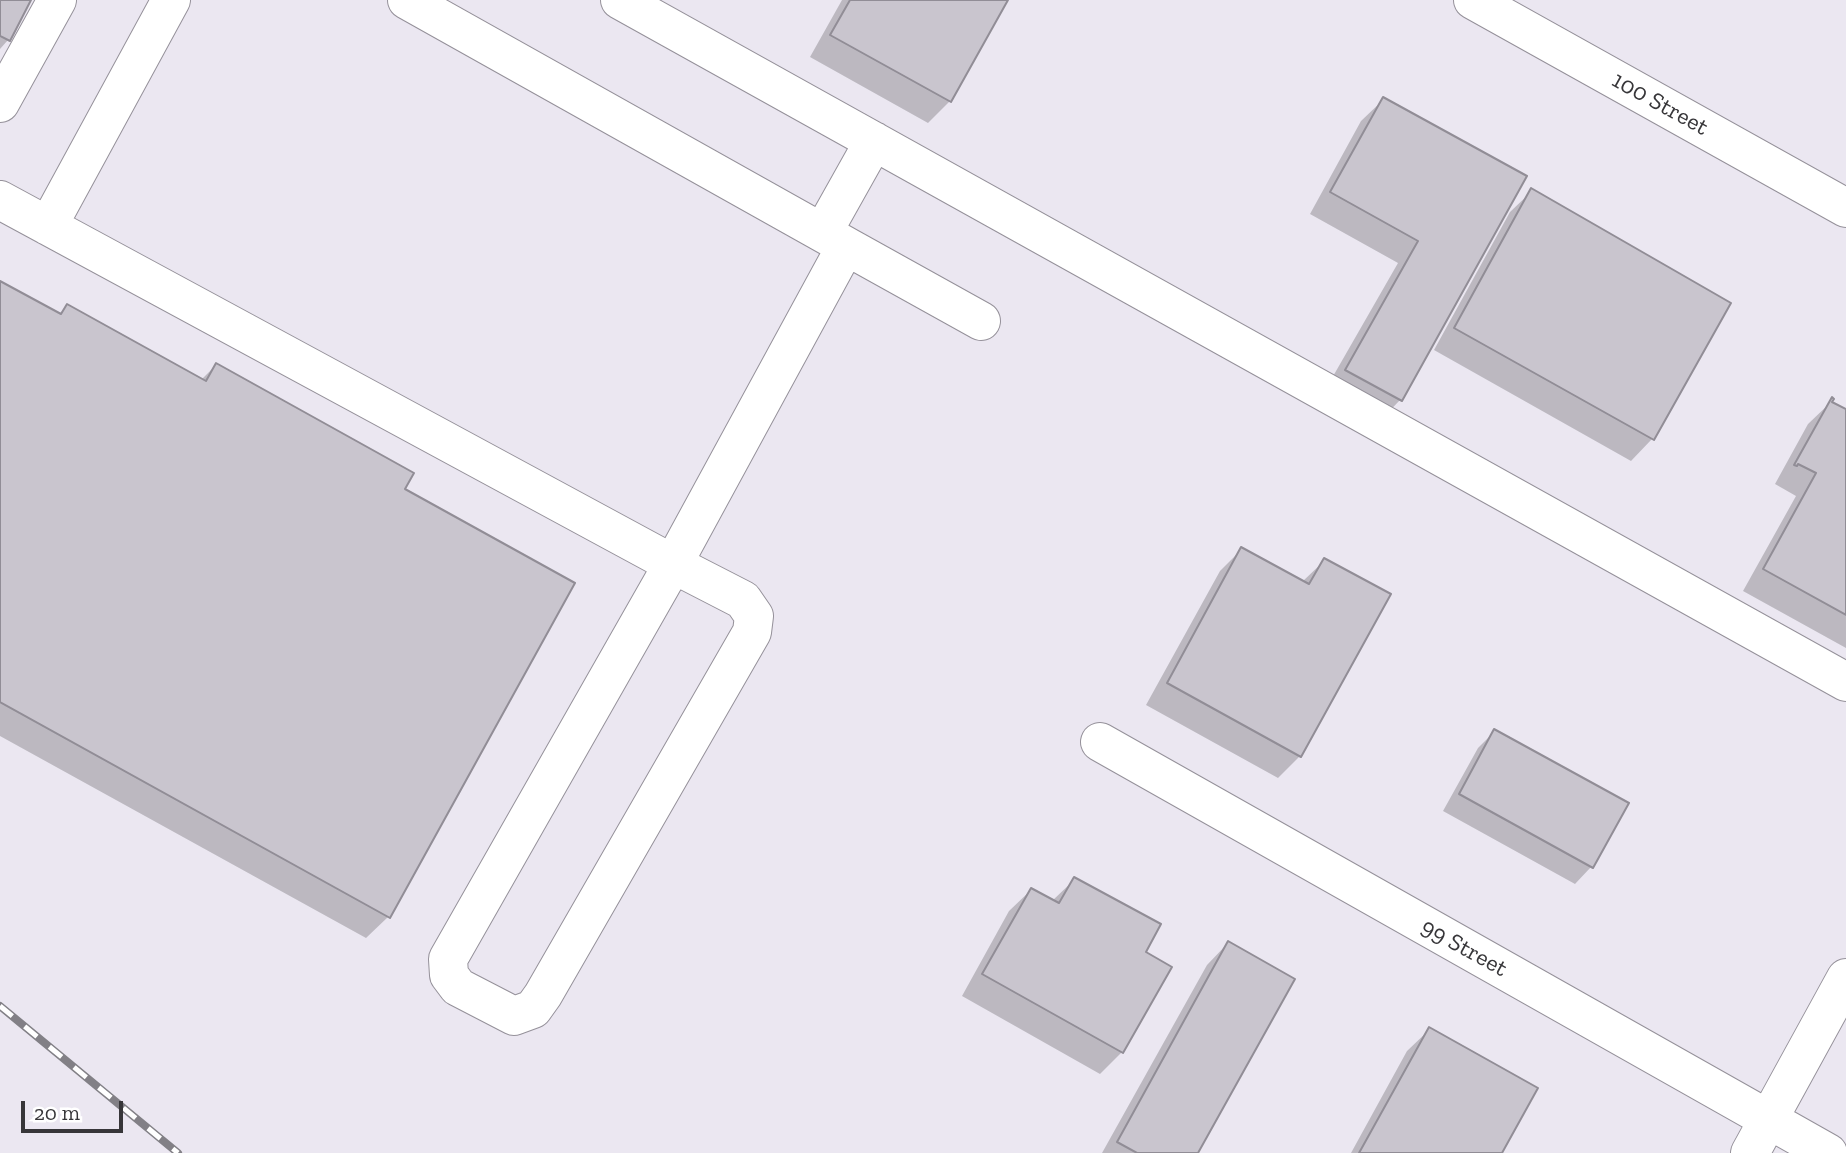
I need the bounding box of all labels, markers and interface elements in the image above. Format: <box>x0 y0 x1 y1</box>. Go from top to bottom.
street label: 100 Street <box>1607 66 1713 142</box>
street label: 99 Street <box>1416 913 1512 983</box>
scale bar <box>24 1086 126 1130</box>
text: 20 m <box>34 1100 80 1125</box>

